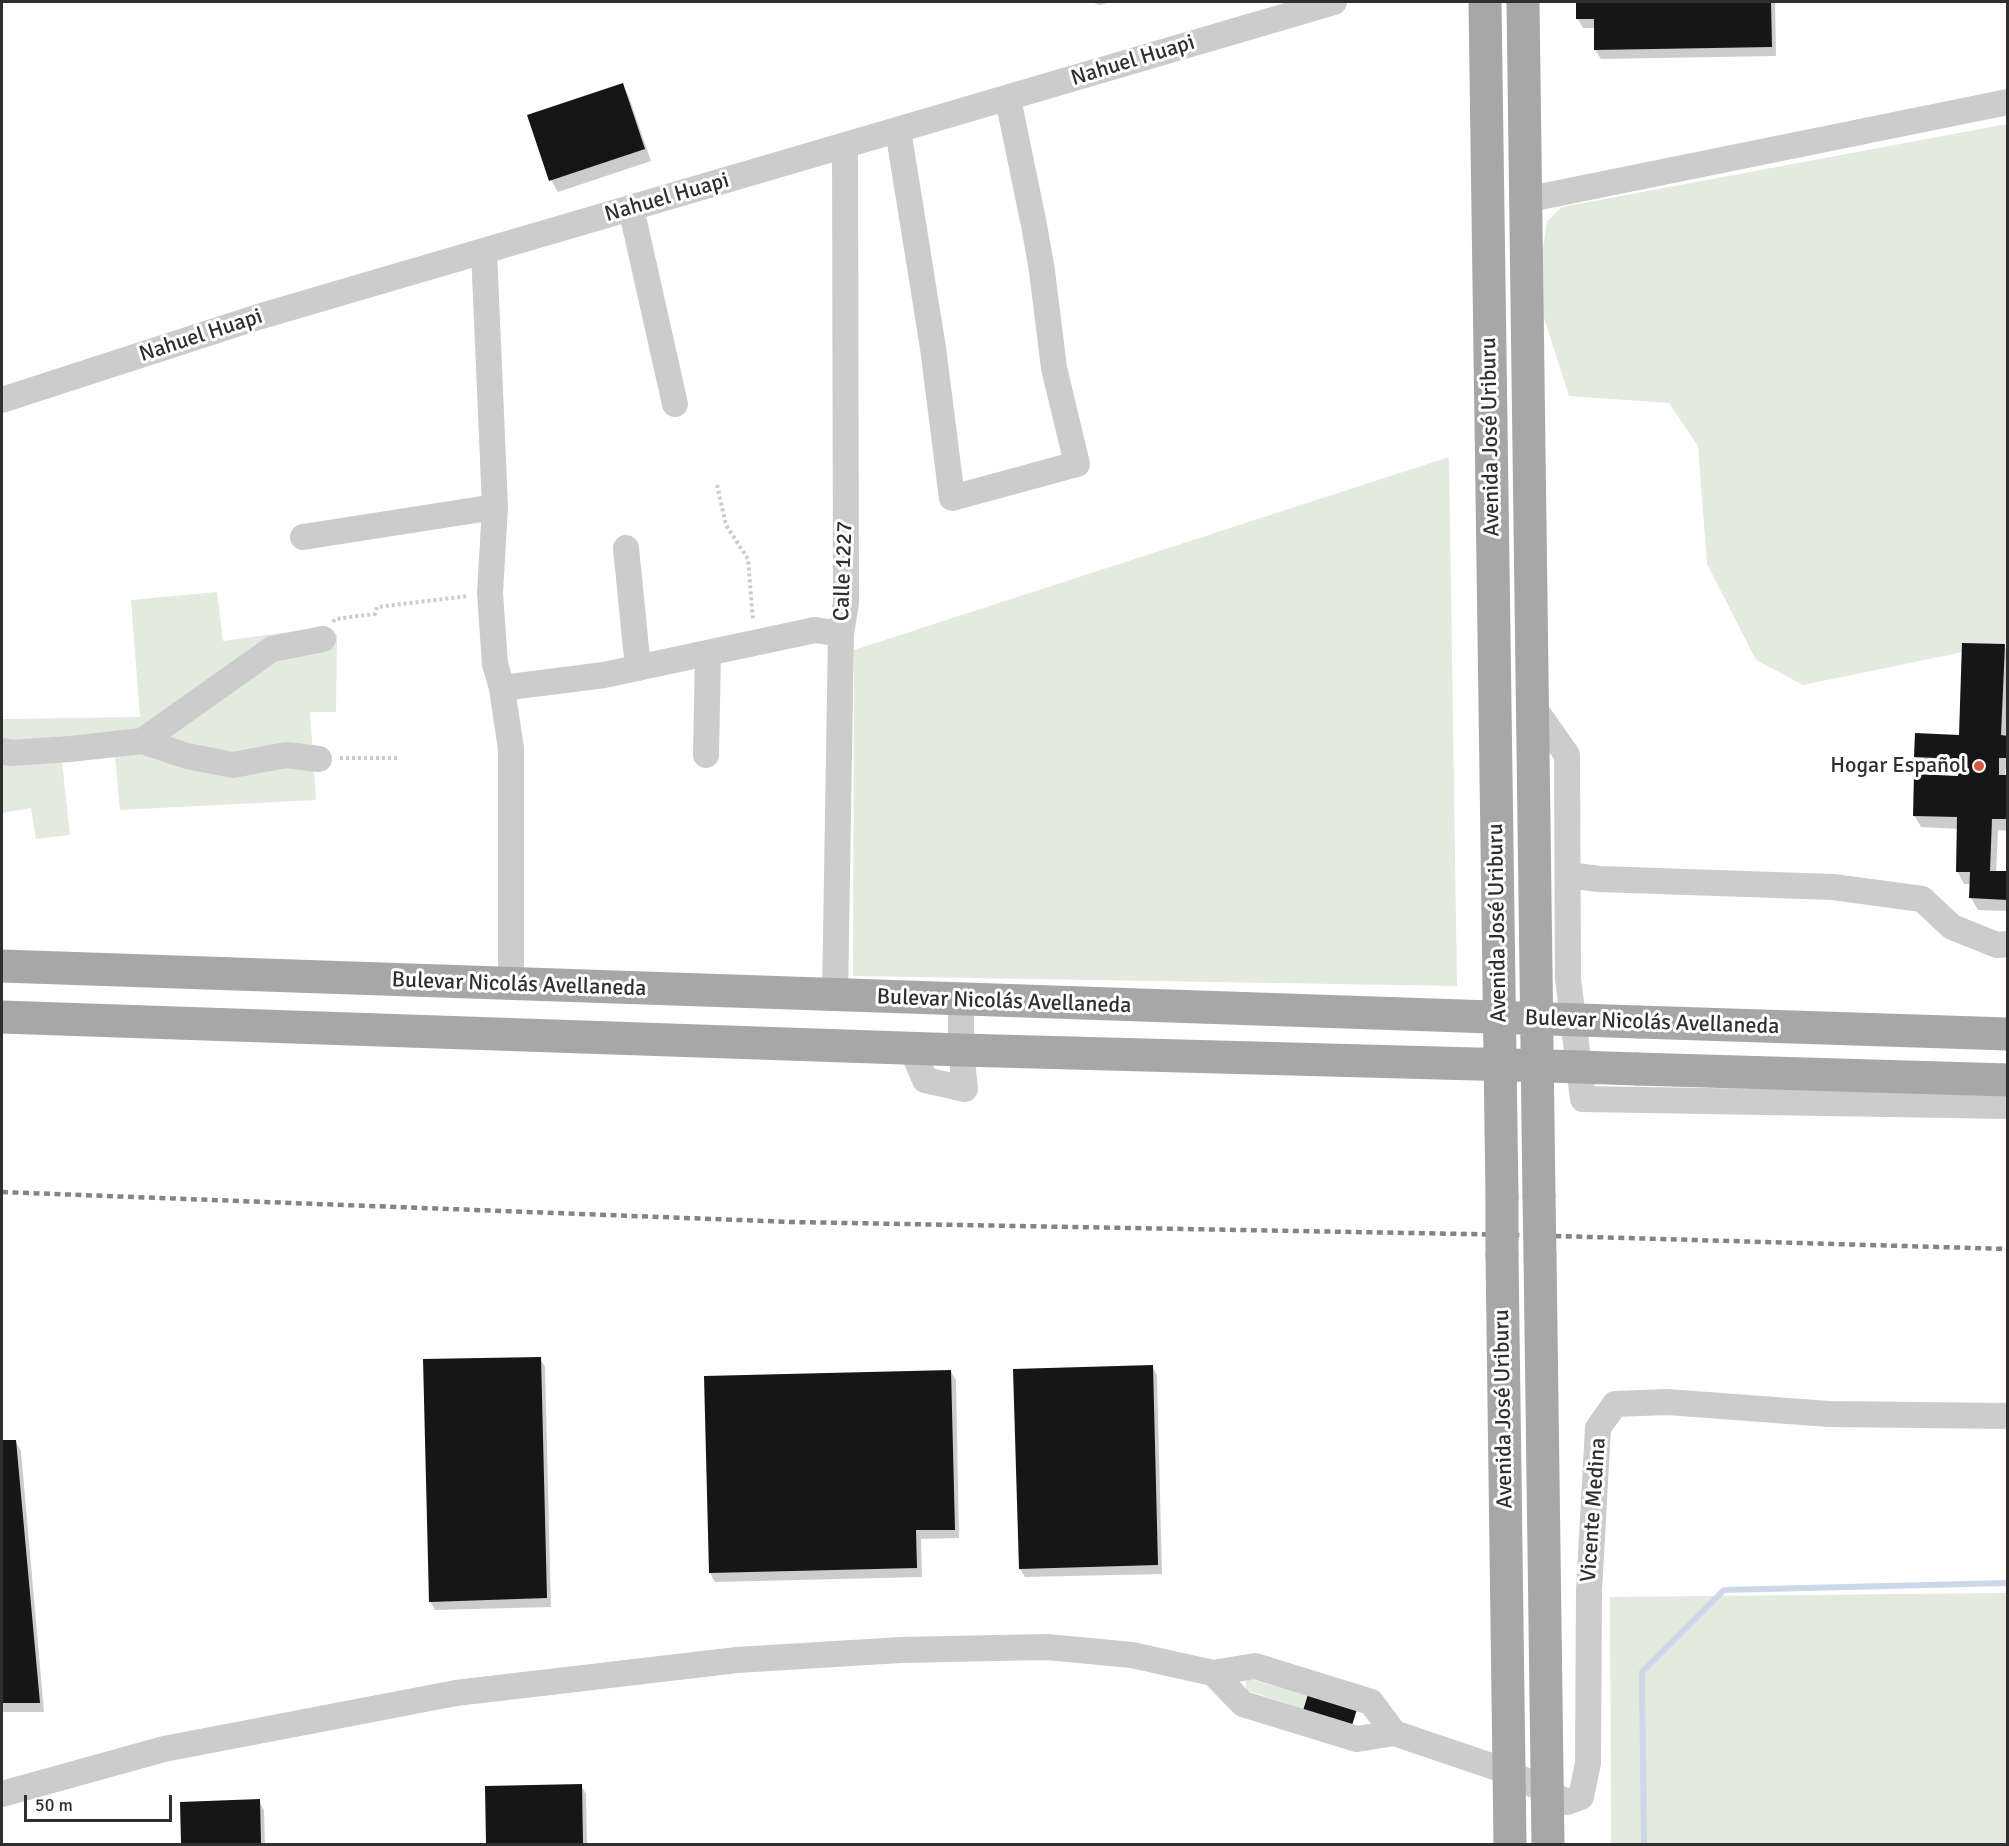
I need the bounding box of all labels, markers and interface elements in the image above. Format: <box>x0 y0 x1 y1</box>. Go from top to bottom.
street label: Nahuel Huapi <box>1068 30 1198 92</box>
street label: Nahuel Huapi <box>602 168 732 228</box>
street label: Nahuel Huapi <box>136 304 266 368</box>
street label: Avenida José Uriburu <box>1476 337 1506 537</box>
street label: Calle 1227 <box>829 521 859 621</box>
place label: Hogar Español <box>1830 753 1967 779</box>
marker: Hogar Español <box>1972 759 1986 773</box>
street label: Avenida José Uriburu <box>1483 823 1513 1023</box>
street label: Bulevar Nicolás Avellaneda <box>391 967 647 1003</box>
street label: Bulevar Nicolás Avellaneda <box>876 984 1132 1020</box>
street label: Bulevar Nicolás Avellaneda <box>1524 1005 1780 1041</box>
street label: Avenida José Uriburu <box>1489 1309 1519 1509</box>
street label: Vicente Medina <box>1576 1437 1612 1583</box>
scale bar <box>27 1783 176 1821</box>
text: 50 m <box>35 1794 73 1816</box>

